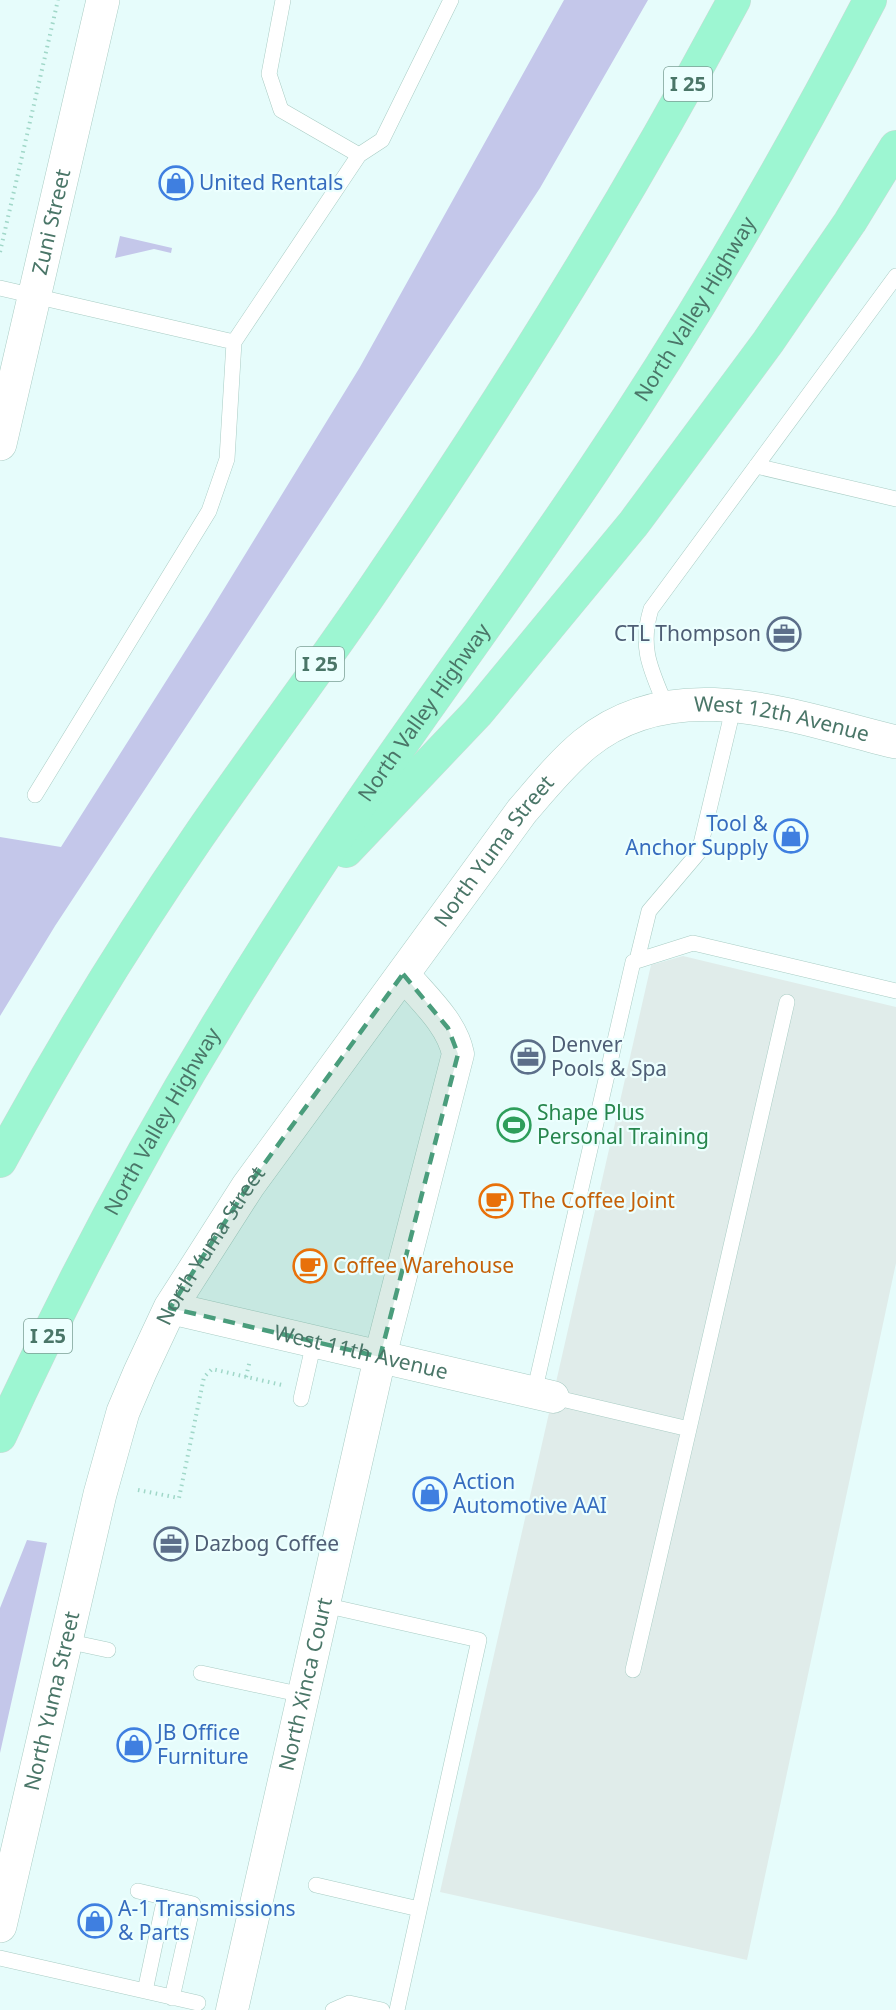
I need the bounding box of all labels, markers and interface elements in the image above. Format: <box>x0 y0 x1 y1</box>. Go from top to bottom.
road number: I 25 <box>664 67 712 101</box>
shop icon: United Rentals <box>158 165 194 201</box>
street label: Zuni Street <box>25 166 76 277</box>
place label: United Rentals <box>199 168 343 196</box>
street label: North Valley Highway <box>627 211 762 407</box>
office icon: CTL Thompson <box>766 616 802 652</box>
street label: North Valley Highway <box>351 617 496 807</box>
place label: CTL Thompson <box>614 619 761 647</box>
road number: I 25 <box>296 647 344 681</box>
street label: West 12th Avenue <box>694 689 873 748</box>
street label: North Yuma Street <box>427 769 560 932</box>
place label: Tool & Anchor Supply <box>625 809 769 861</box>
shop icon: Tool & Anchor Supply <box>773 818 809 854</box>
street label: North Valley Highway <box>97 1022 226 1220</box>
place label: Denver Pools & Spa <box>551 1030 667 1082</box>
office icon: Denver Pools & Spa <box>510 1039 546 1075</box>
place label: Shape Plus Personal Training <box>537 1098 709 1150</box>
sports icon: Shape Plus Personal Training <box>496 1107 532 1143</box>
street label: North Yuma Street <box>149 1160 271 1329</box>
cafe icon: The Coffee Joint <box>478 1183 514 1219</box>
place label: The Coffee Joint <box>519 1186 675 1214</box>
cafe icon: Coffee Warehouse <box>292 1248 328 1284</box>
place label: Coffee Warehouse <box>333 1251 514 1279</box>
street label: West 11th Avenue <box>271 1318 451 1385</box>
road number: I 25 <box>24 1319 72 1353</box>
place label: Action Automotive AAI <box>453 1467 607 1519</box>
shop icon: Action Automotive AAI <box>412 1476 448 1512</box>
office icon: Dazbog Coffee <box>153 1526 189 1562</box>
place label: Dazbog Coffee <box>194 1529 339 1557</box>
street label: North Xinca Court <box>272 1594 338 1773</box>
street label: North Yuma Street <box>17 1608 86 1793</box>
place label: JB Office Furniture <box>155 1718 249 1770</box>
shop icon: JB Office Furniture <box>116 1727 152 1763</box>
place label: A-1 Transmissions & Parts <box>118 1894 296 1946</box>
shop icon: A-1 Transmissions & Parts <box>77 1903 113 1939</box>

